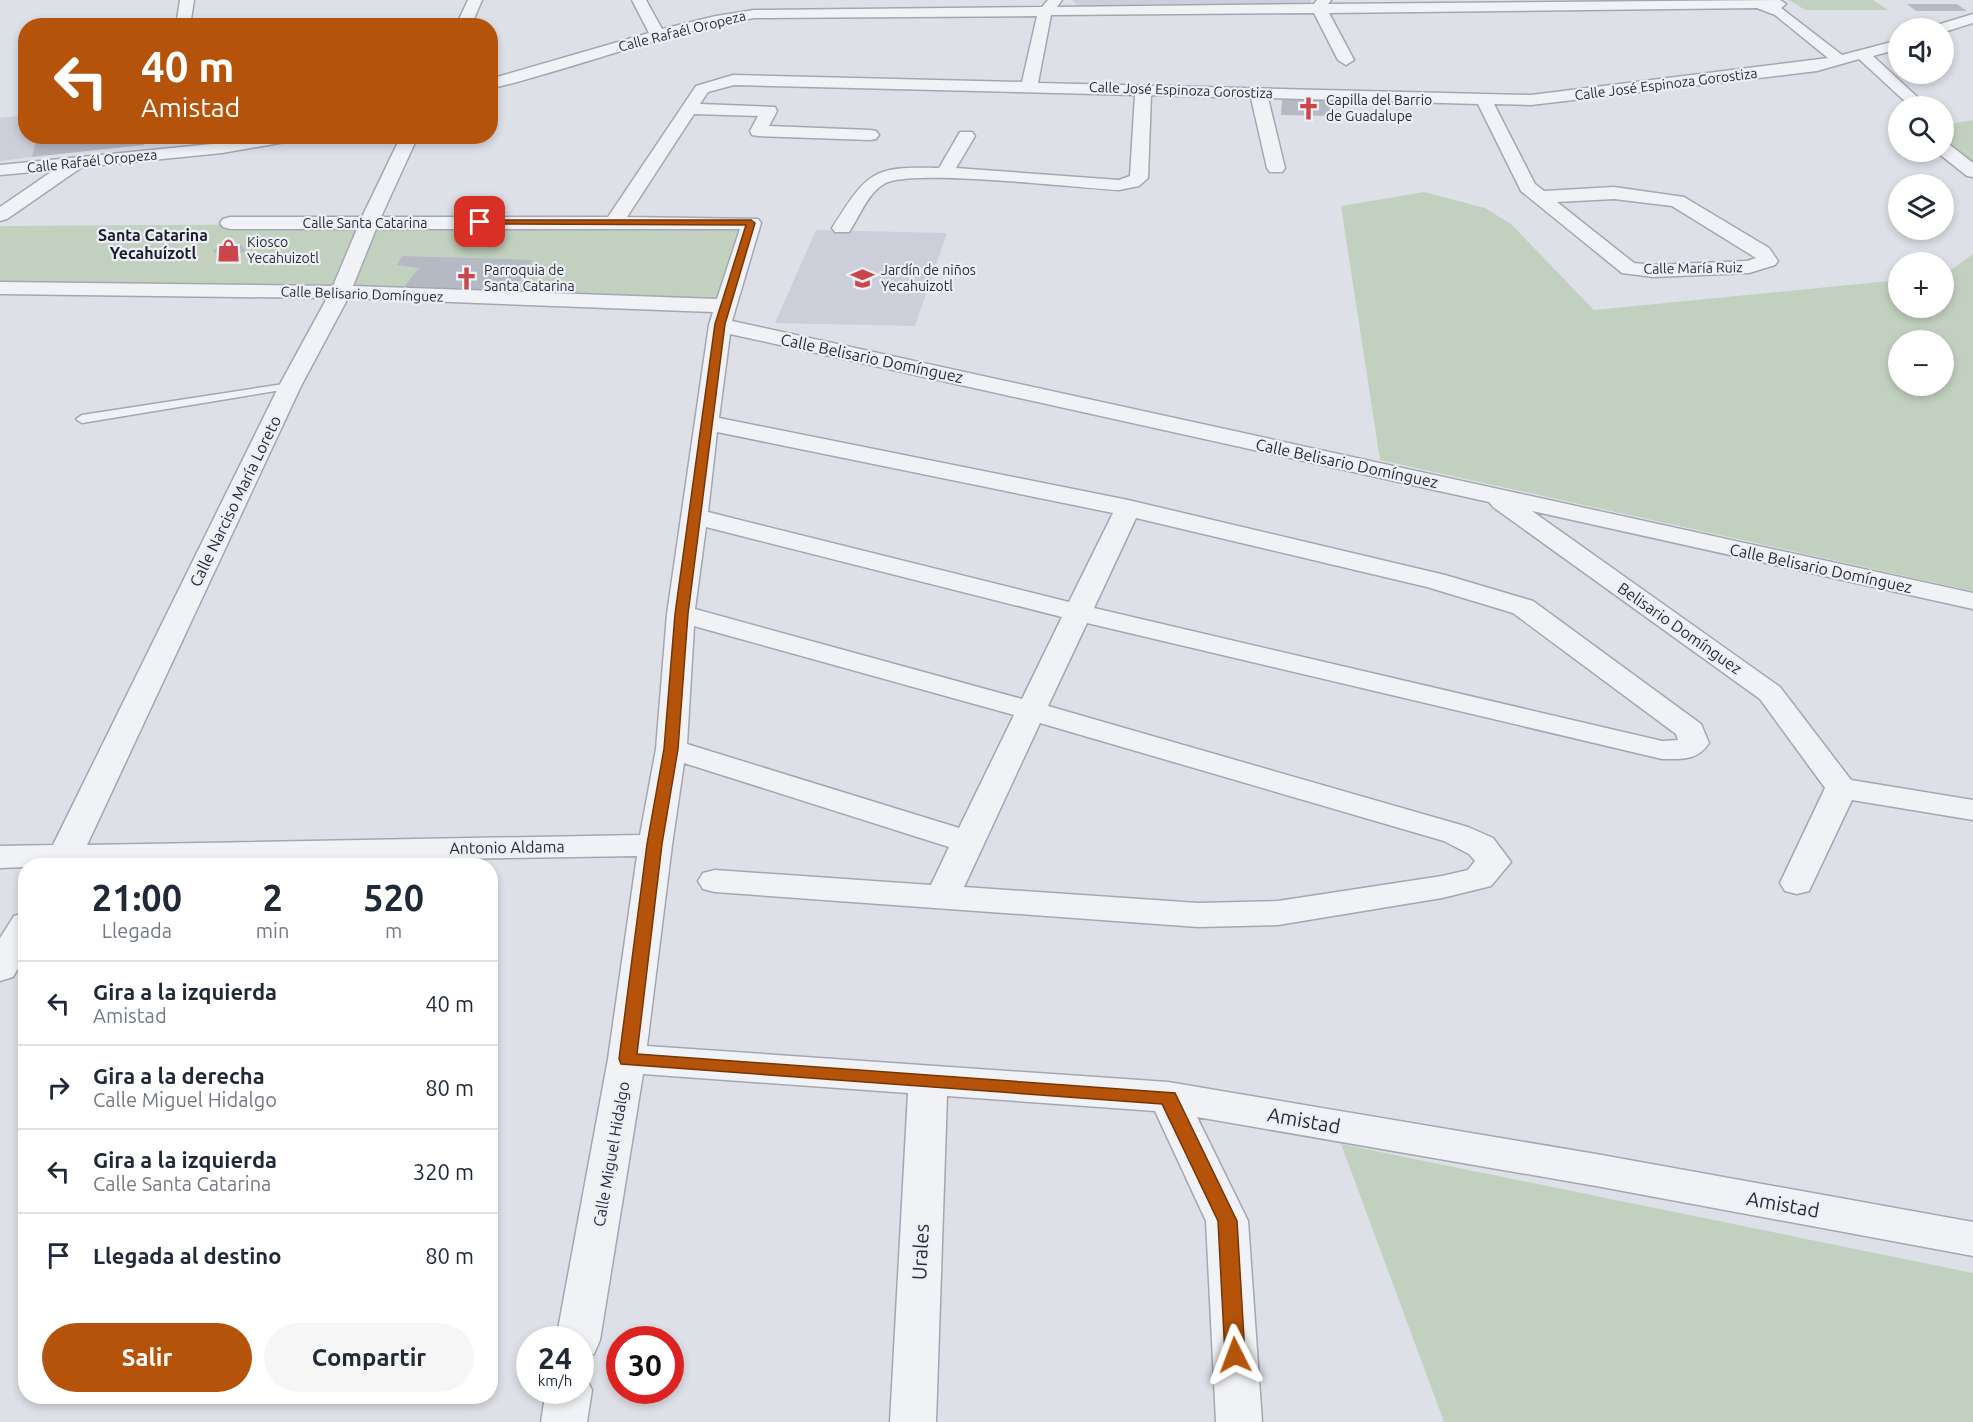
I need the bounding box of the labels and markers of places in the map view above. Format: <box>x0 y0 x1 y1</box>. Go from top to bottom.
place label: Capilla del Barrio de Guadalupe <box>1326 92 1432 124</box>
church icon: Capilla del Barrio de Guadalupe <box>1295 95 1321 121</box>
pin <box>454 196 505 247</box>
place label: Kiosco Yecahuizotl <box>247 234 319 266</box>
shop icon: Kiosco Yecahuizotl <box>216 237 242 263</box>
place label: Parroquia de Santa Catarina <box>484 262 575 294</box>
place label: Jardín de niños Yecahuizotl <box>881 262 976 294</box>
church icon: Parroquia de Santa Catarina <box>453 265 479 291</box>
school or university icon: Jardín de niños Yecahuizotl <box>850 265 876 291</box>

